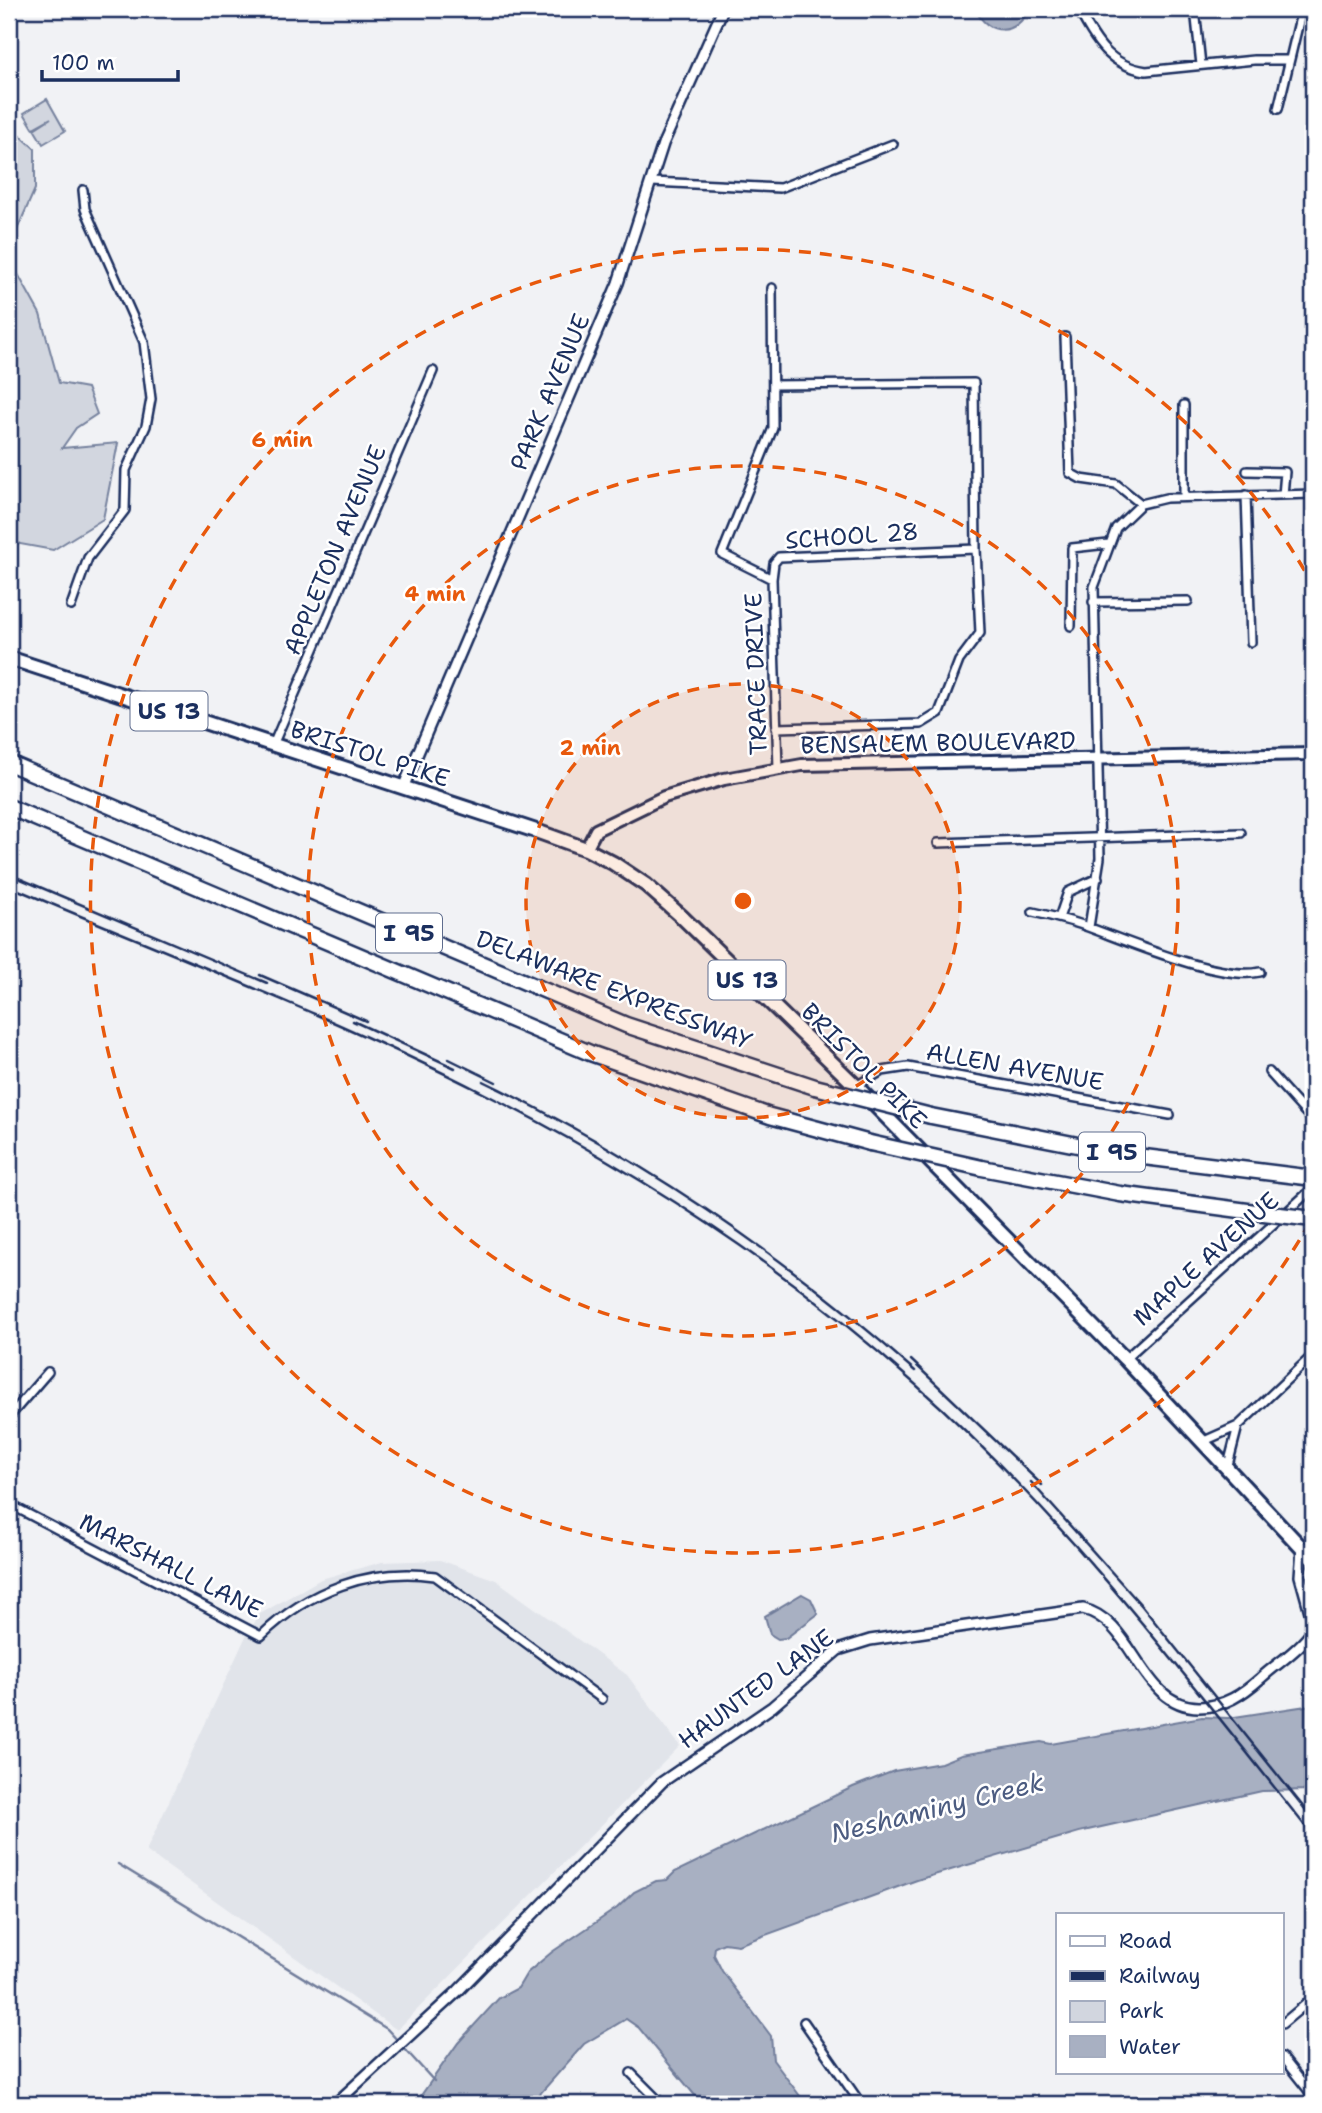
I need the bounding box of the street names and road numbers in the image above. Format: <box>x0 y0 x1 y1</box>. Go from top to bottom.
street label: PARK AVENUE <box>503 309 597 475</box>
street label: APPLETON AVENUE <box>276 440 394 660</box>
street label: SCHOOL 28 <box>784 515 920 557</box>
street label: TRACE DRIVE <box>737 592 775 756</box>
road number: US 13 <box>130 692 208 730</box>
street label: BRISTOL PIKE <box>286 713 454 795</box>
street label: BENSALEM BOULEVARD <box>800 725 1076 761</box>
road number: I 95 <box>376 914 442 952</box>
street label: DELAWARE EXPRESSWAY <box>471 922 757 1058</box>
road number: US 13 <box>708 960 786 1000</box>
street label: BRISTOL PIKE <box>794 996 934 1136</box>
street label: ALLEN AVENUE <box>924 1036 1106 1098</box>
road number: I 95 <box>1079 1133 1145 1172</box>
street label: MAPLE AVENUE <box>1126 1185 1286 1333</box>
street label: MARSHALL LANE <box>74 1506 268 1626</box>
street label: HAUNTED LANE <box>672 1622 840 1756</box>

